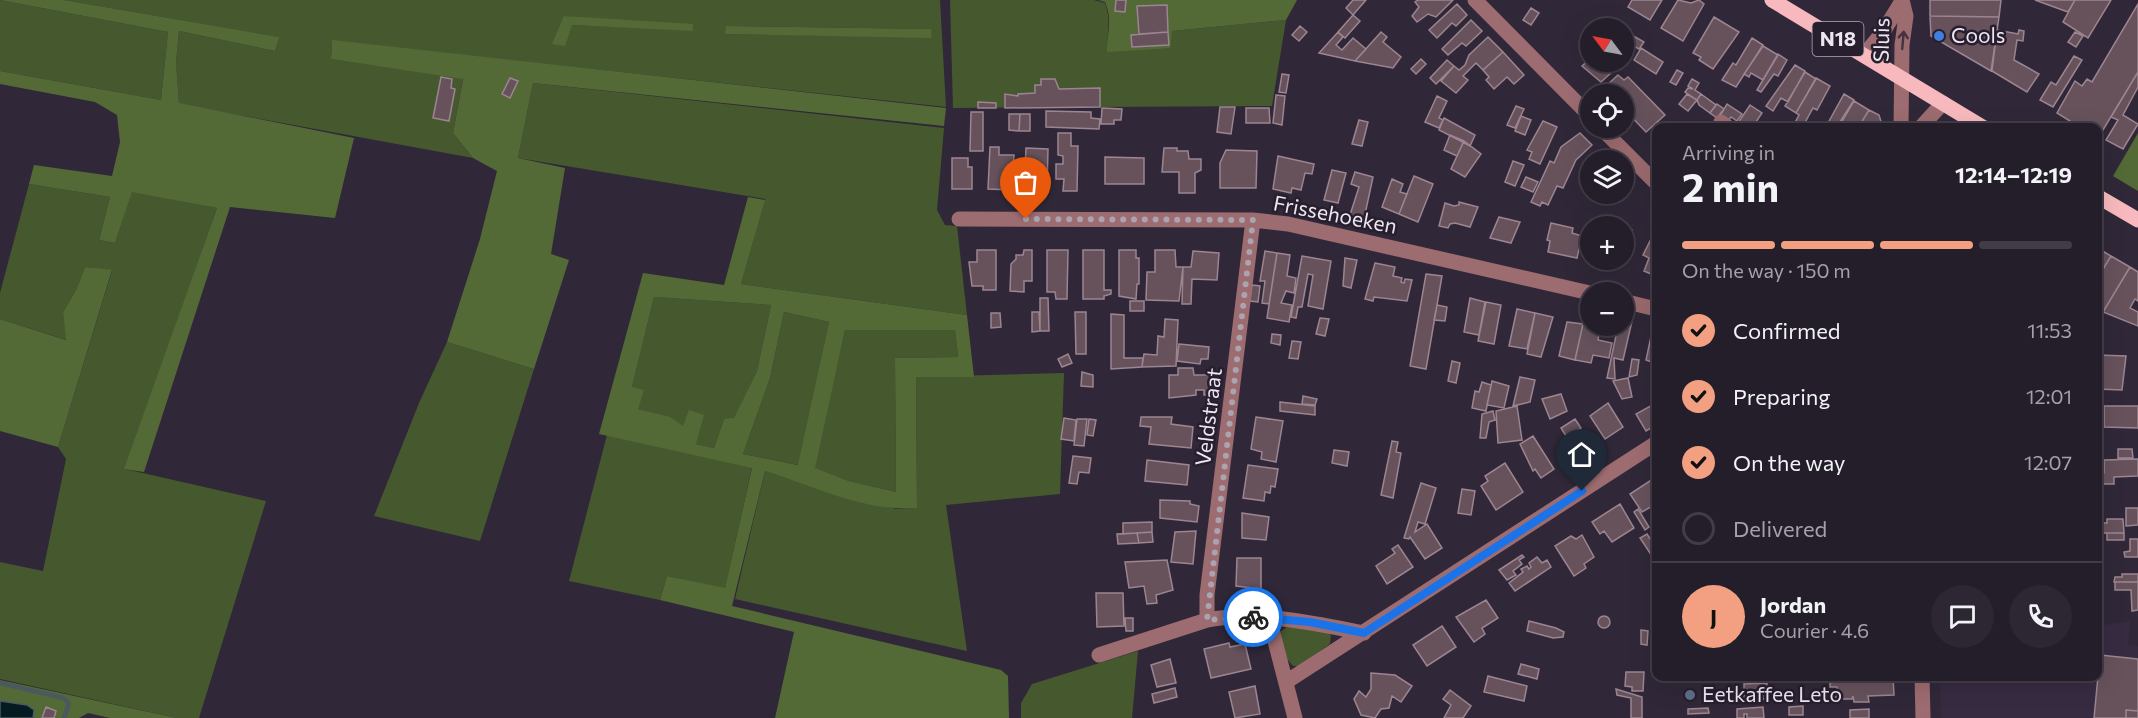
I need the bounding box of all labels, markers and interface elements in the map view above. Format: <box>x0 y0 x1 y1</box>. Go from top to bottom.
north arrow <box>1580 18 1634 72</box>
map controls <box>1580 18 1634 336</box>
street label: Sluis <box>1868 18 1893 62</box>
road number: N18 <box>1812 22 1864 56</box>
place label: Cools <box>1951 22 2005 47</box>
marker: Cools <box>1932 29 1946 43</box>
one-way arrow <box>1898 31 1909 50</box>
button: locate <box>1580 84 1634 138</box>
text: Arriving in <box>1682 140 1775 164</box>
button: layers <box>1580 150 1634 204</box>
pin <box>1000 157 1051 219</box>
text: 12:14–12:19 <box>1955 161 2072 188</box>
text: 2 min <box>1682 162 1779 210</box>
icon: bag <box>1009 166 1042 199</box>
street label: Frissehoeken <box>1271 189 1399 238</box>
button: + <box>1580 216 1634 270</box>
text: On the way · 150 m <box>1682 258 1851 282</box>
button: − <box>1580 282 1634 336</box>
icon: check <box>1682 314 1715 347</box>
text: Confirmed <box>1733 317 1840 344</box>
text: 11:53 <box>2027 318 2072 342</box>
street label: Veldstraat <box>1189 366 1226 467</box>
icon: check <box>1682 380 1715 413</box>
text: Preparing <box>1733 383 1830 410</box>
text: 12:01 <box>2026 384 2072 408</box>
pin <box>1556 429 1607 491</box>
icon: home <box>1565 438 1598 471</box>
icon: check <box>1682 446 1715 479</box>
text: On the way <box>1733 449 1845 476</box>
text: 12:07 <box>2024 450 2072 474</box>
text: Delivered <box>1733 515 1827 542</box>
button: chat <box>1931 585 1994 648</box>
button: phone <box>2009 585 2072 648</box>
courier <box>1223 587 1283 647</box>
text: Jordan <box>1760 591 1826 618</box>
icon: bike <box>1237 601 1270 634</box>
text: J <box>1710 603 1717 630</box>
text: Courier · 4.6 <box>1760 618 1869 642</box>
place label: Eetkaffee Leto <box>1702 681 1842 706</box>
marker: Eetkaffee Leto <box>1683 688 1697 702</box>

